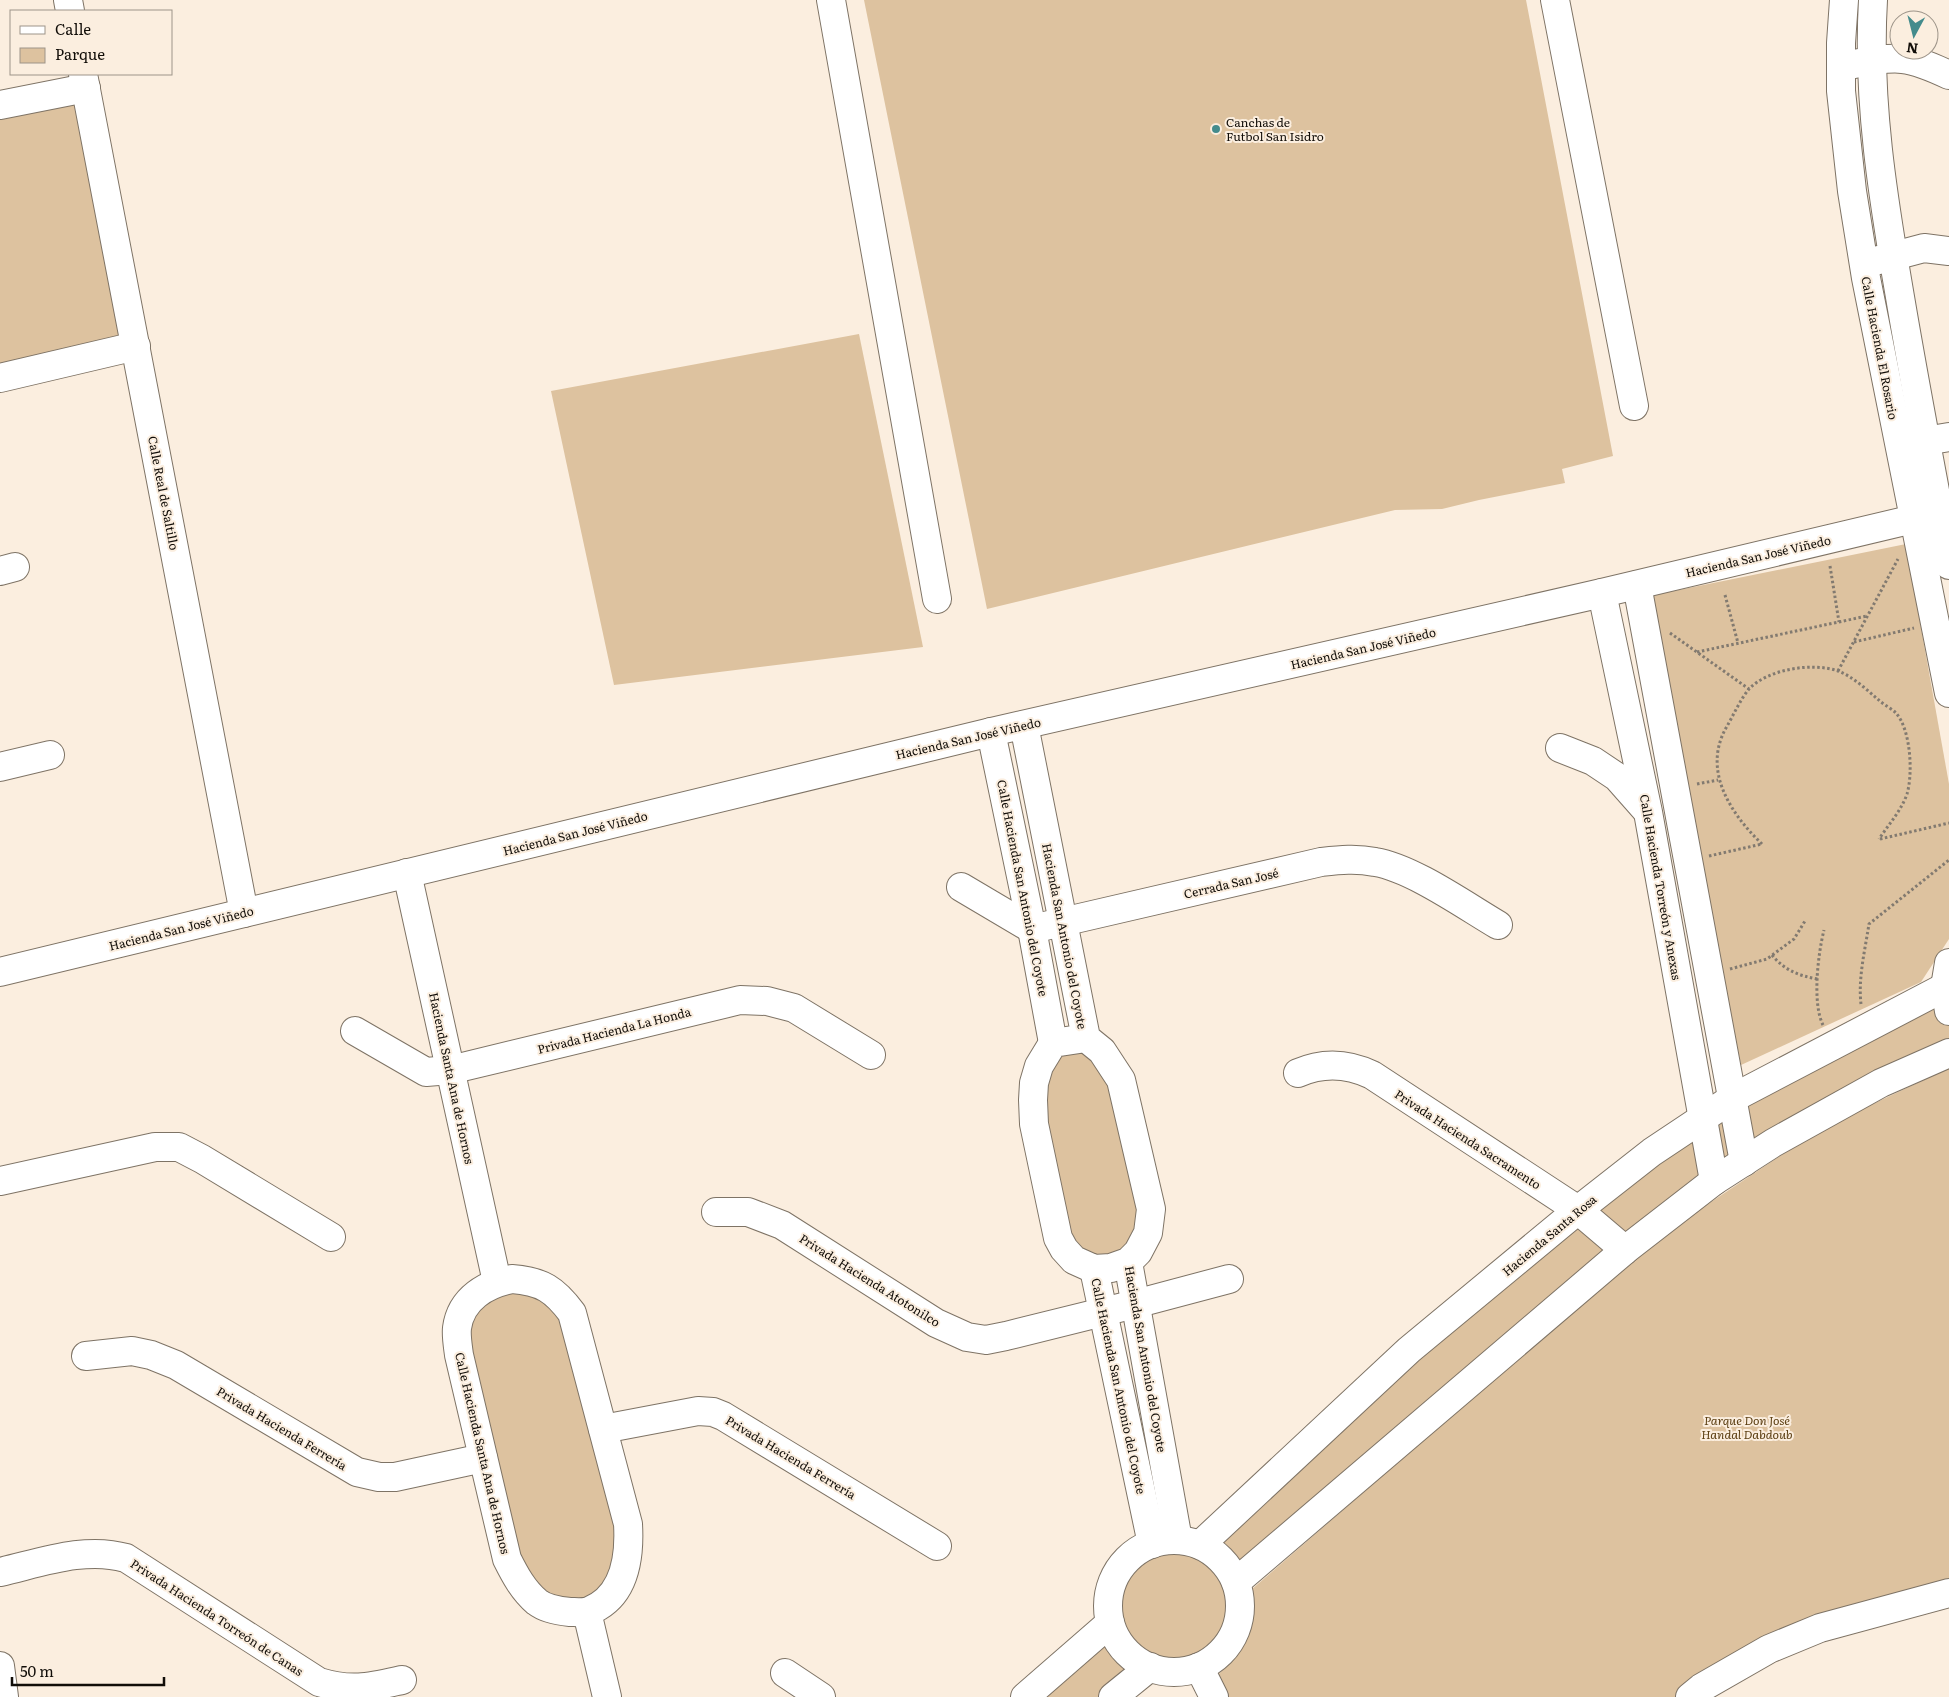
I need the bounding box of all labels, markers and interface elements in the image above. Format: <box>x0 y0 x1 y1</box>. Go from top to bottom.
legend <box>10 10 172 75</box>
north arrow <box>1889 10 1939 60</box>
text: Calle <box>55 17 91 40</box>
text: N <box>1905 38 1919 60</box>
text: Parque <box>55 42 105 65</box>
place label: Canchas de Futbol San Isidro <box>1226 113 1324 145</box>
marker: Canchas de Futbol San Isidro <box>1210 123 1222 135</box>
street label: Calle Hacienda El Rosario <box>1857 275 1903 421</box>
street label: Calle Real de Saltillo <box>144 434 184 552</box>
street label: Hacienda San José Viñedo <box>1684 531 1832 581</box>
street label: Hacienda San José Viñedo <box>1289 623 1437 673</box>
street label: Hacienda San José Viñedo <box>894 713 1042 763</box>
street label: Calle Hacienda San Antonio del Coyote <box>993 778 1053 998</box>
street label: Calle Hacienda Torreón y Anexas <box>1636 793 1686 982</box>
street label: Hacienda San José Viñedo <box>501 806 649 860</box>
street label: Hacienda San Antonio del Coyote <box>1038 841 1092 1031</box>
street label: Cerrada San José <box>1182 863 1280 903</box>
street label: Hacienda San José Viñedo <box>107 901 255 955</box>
street label: Hacienda Santa Ana de Hornos <box>425 990 479 1166</box>
street label: Privada Hacienda La Honda <box>535 1002 693 1058</box>
street label: Privada Hacienda Sacramento <box>1391 1085 1545 1193</box>
street label: Hacienda Santa Rosa <box>1498 1190 1601 1280</box>
street label: Privada Hacienda Atotonilco <box>796 1229 944 1331</box>
street label: Hacienda San Antonio del Coyote <box>1121 1264 1171 1454</box>
street label: Calle Hacienda San Antonio del Coyote <box>1087 1276 1151 1496</box>
street label: Calle Hacienda Santa Ana de Hornos <box>451 1350 515 1556</box>
street label: Privada Hacienda Ferrería <box>213 1382 351 1474</box>
street label: Privada Hacienda Ferrería <box>722 1411 860 1503</box>
park label: Parque Don José Handal Dabdoub <box>1701 1411 1793 1443</box>
street label: Privada Hacienda Torreón de Canas <box>127 1554 307 1680</box>
scale bar <box>12 1654 165 1686</box>
text: 50 m <box>20 1659 54 1682</box>

